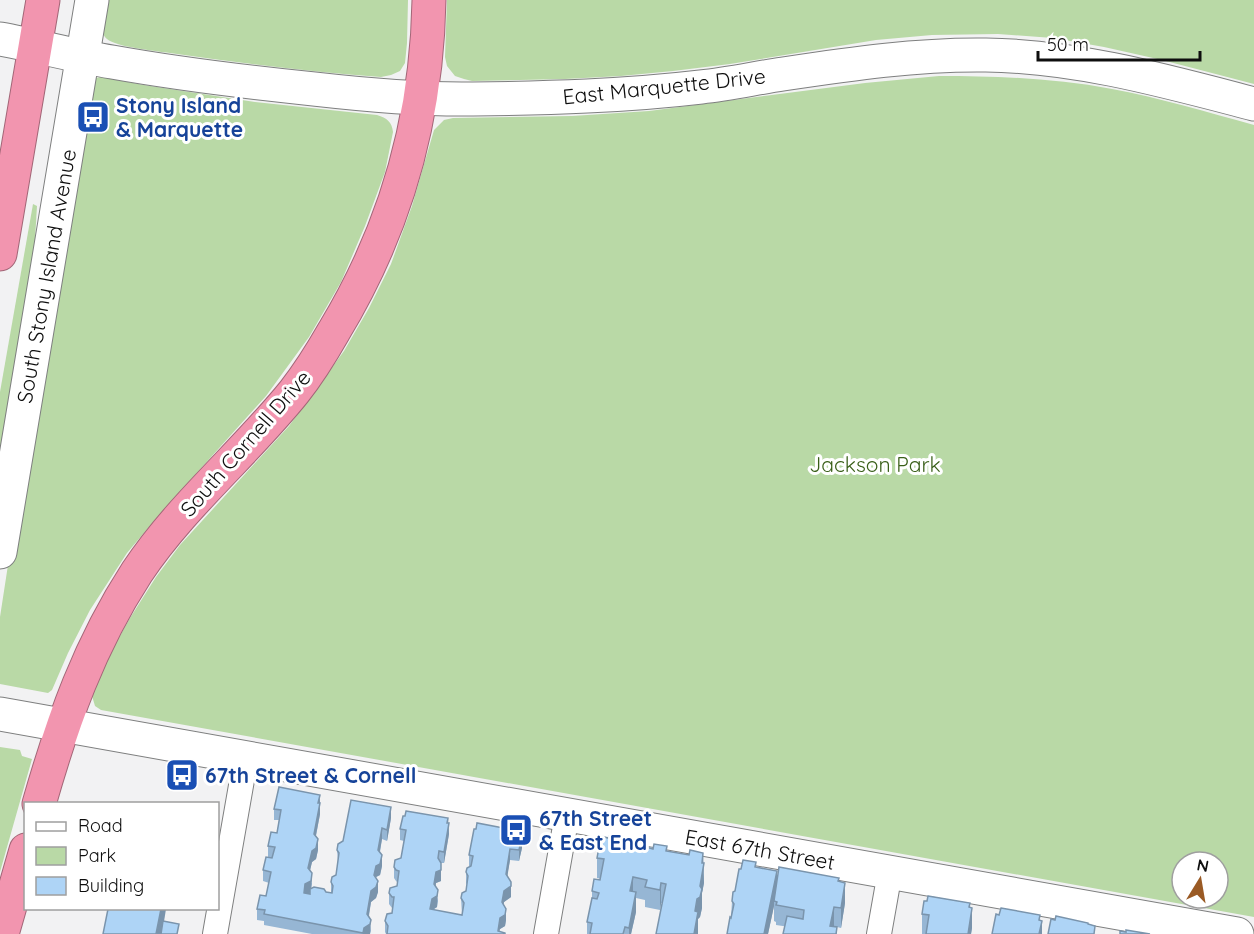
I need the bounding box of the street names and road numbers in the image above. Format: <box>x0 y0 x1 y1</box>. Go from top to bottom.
street label: East Marquette Drive <box>561 62 767 110</box>
street label: South Stony Island Avenue <box>11 147 81 405</box>
street label: South Cornell Drive <box>174 364 316 522</box>
street label: East 67th Street <box>683 823 837 875</box>

